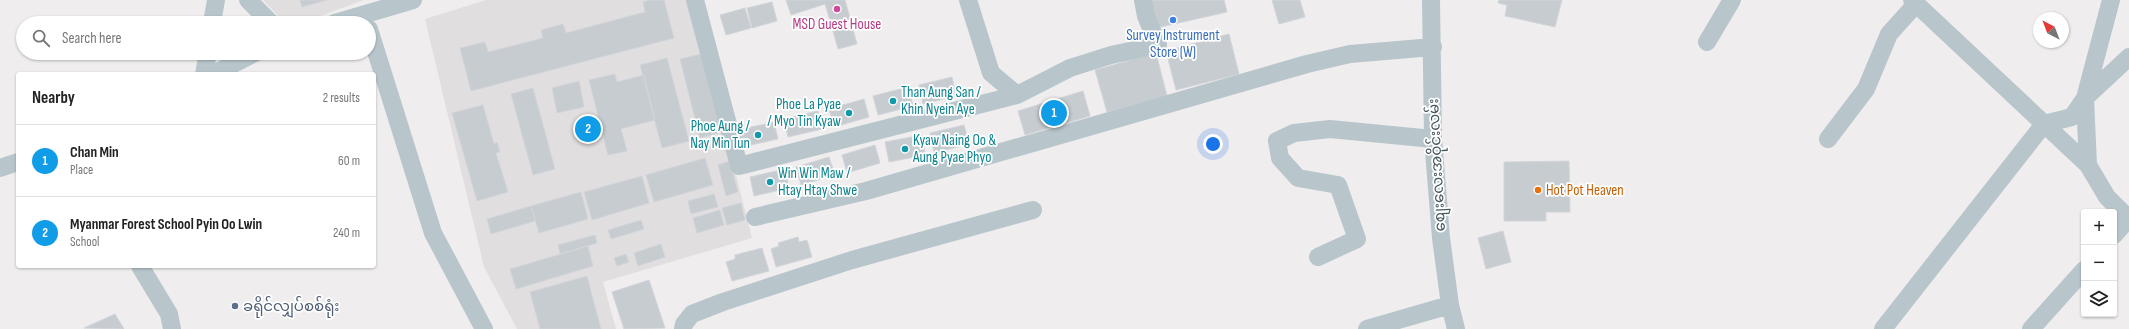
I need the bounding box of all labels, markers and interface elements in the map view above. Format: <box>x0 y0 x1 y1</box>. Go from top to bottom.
marker: MSD Guest House <box>832 4 842 14</box>
north arrow <box>2033 12 2069 48</box>
place label: MSD Guest House <box>793 15 881 34</box>
marker: Survey Instrument Store (W) <box>1168 15 1178 25</box>
search box <box>16 16 376 60</box>
place label: Survey Instrument Store (W) <box>1126 26 1220 62</box>
icon: search <box>30 27 52 49</box>
text: Search here <box>62 29 122 48</box>
place label: Than Aung San / Khin Nyein Aye <box>901 83 981 119</box>
text: Nearby <box>32 88 75 108</box>
text: 2 results <box>323 90 360 106</box>
place label: Phoe La Pyae / Myo Tin Kyaw <box>767 95 842 131</box>
marker: Than Aung San / Khin Nyein Aye <box>888 96 898 106</box>
pin: 1 <box>1041 98 1067 128</box>
street label: စျေးလေးအဝိုင်းလမ်း <box>1423 98 1452 232</box>
marker: Phoe La Pyae / Myo Tin Kyaw <box>844 108 854 118</box>
pin: 2 <box>575 114 601 144</box>
place label: Phoe Aung / Nay Min Tun <box>690 117 751 153</box>
marker: Phoe Aung / Nay Min Tun <box>753 130 763 140</box>
place label: Kyaw Naing Oo & Aung Pyae Phyo <box>912 131 996 167</box>
your location <box>1203 134 1223 154</box>
text: Chan Min <box>70 143 119 162</box>
marker: Kyaw Naing Oo & Aung Pyae Phyo <box>900 144 910 154</box>
text: 1 <box>42 153 48 169</box>
text: 60 m <box>338 153 360 169</box>
text: Place <box>70 162 93 178</box>
place label: Win Win Maw / Htay Htay Shwe <box>778 164 857 200</box>
marker: Win Win Maw / Htay Htay Shwe <box>765 177 775 187</box>
place label: Hot Pot Heaven <box>1546 181 1624 200</box>
marker: Hot Pot Heaven <box>1533 185 1543 195</box>
map controls <box>2081 209 2117 317</box>
button: + <box>2081 209 2117 245</box>
text: Myanmar Forest School Pyin Oo Lwin <box>70 215 262 234</box>
text: 2 <box>42 225 48 241</box>
text: 240 m <box>333 225 360 241</box>
text: School <box>70 234 100 250</box>
button: − <box>2081 245 2117 281</box>
button: layers <box>2081 281 2117 317</box>
place label: ခရိုင်လျှပ်စစ်ရုံး <box>243 296 340 318</box>
marker: ခရိုင်လျှပ်စစ်ရုံး <box>230 301 240 311</box>

